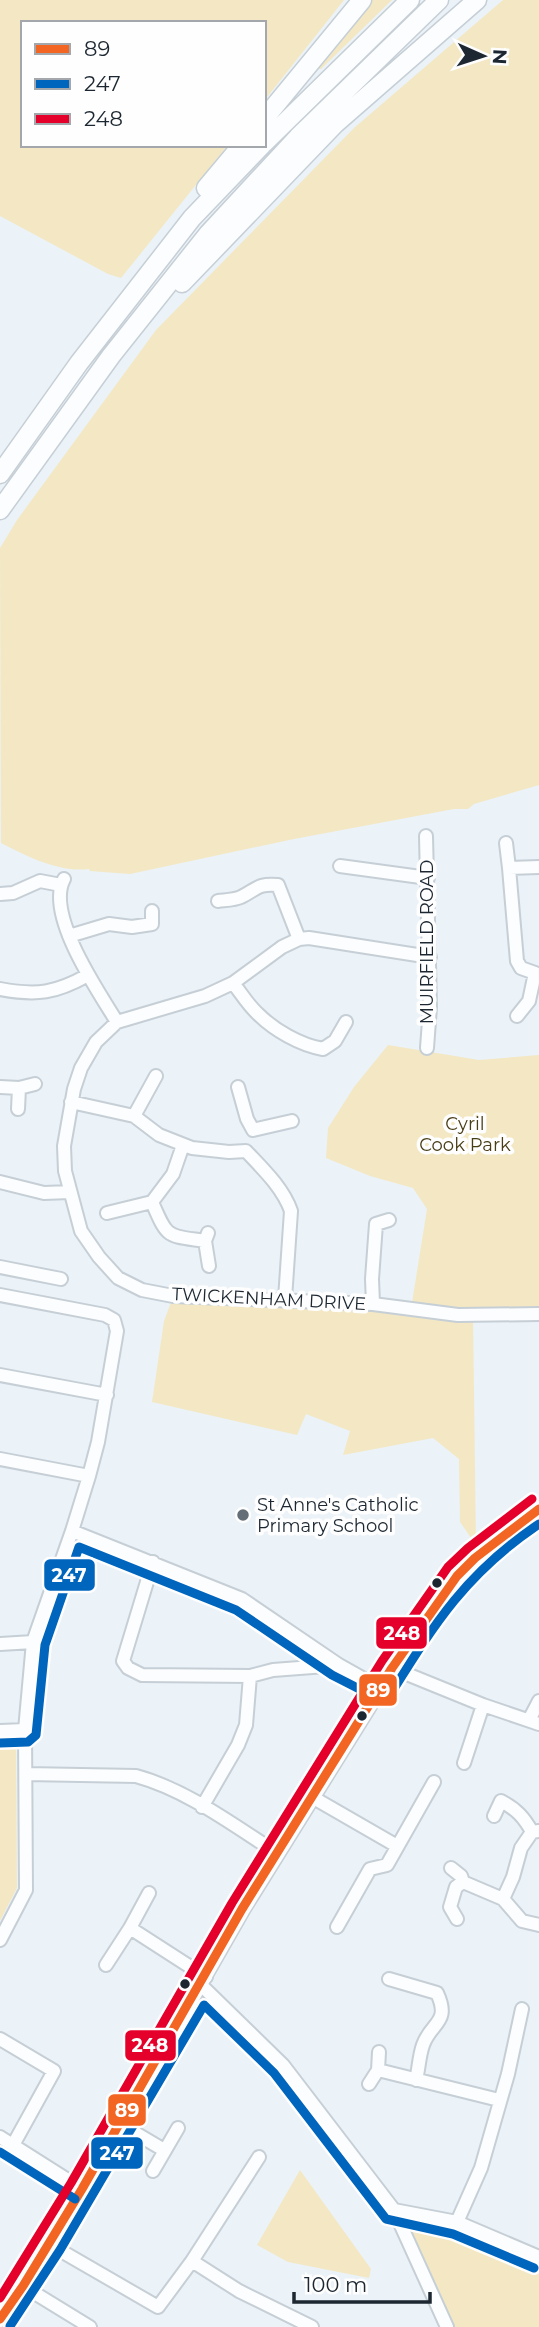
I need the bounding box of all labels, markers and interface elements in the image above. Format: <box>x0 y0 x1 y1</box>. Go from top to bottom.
legend <box>21 21 266 147</box>
north arrow <box>448 21 518 91</box>
text: 89 <box>84 36 110 61</box>
text: N <box>488 49 511 65</box>
text: 247 <box>84 71 121 96</box>
text: 248 <box>84 106 123 131</box>
street label: MUIRFIELD ROAD <box>416 860 438 1024</box>
park label: Cyril Cook Park <box>419 1113 511 1156</box>
street label: TWICKENHAM DRIVE <box>171 1283 367 1315</box>
place label: St Anne's Catholic Primary School <box>257 1494 419 1537</box>
marker: St Anne's Catholic Primary School <box>235 1507 251 1523</box>
line badge: 247 <box>43 1558 96 1592</box>
text: 247 <box>51 1564 87 1587</box>
unlabelled marker <box>430 1576 444 1590</box>
line badge: 248 <box>375 1616 428 1650</box>
text: 248 <box>384 1622 420 1645</box>
line badge: 89 <box>358 1673 398 1707</box>
text: 89 <box>366 1679 390 1702</box>
unlabelled marker <box>355 1709 369 1723</box>
unlabelled marker <box>178 1977 192 1991</box>
line badge: 248 <box>124 2029 177 2062</box>
text: 248 <box>132 2034 168 2057</box>
line badge: 89 <box>107 2093 147 2127</box>
text: 89 <box>115 2099 139 2122</box>
line badge: 247 <box>90 2136 144 2170</box>
text: 247 <box>99 2142 135 2165</box>
scale bar <box>294 2260 430 2304</box>
text: 100 m <box>304 2272 367 2297</box>

